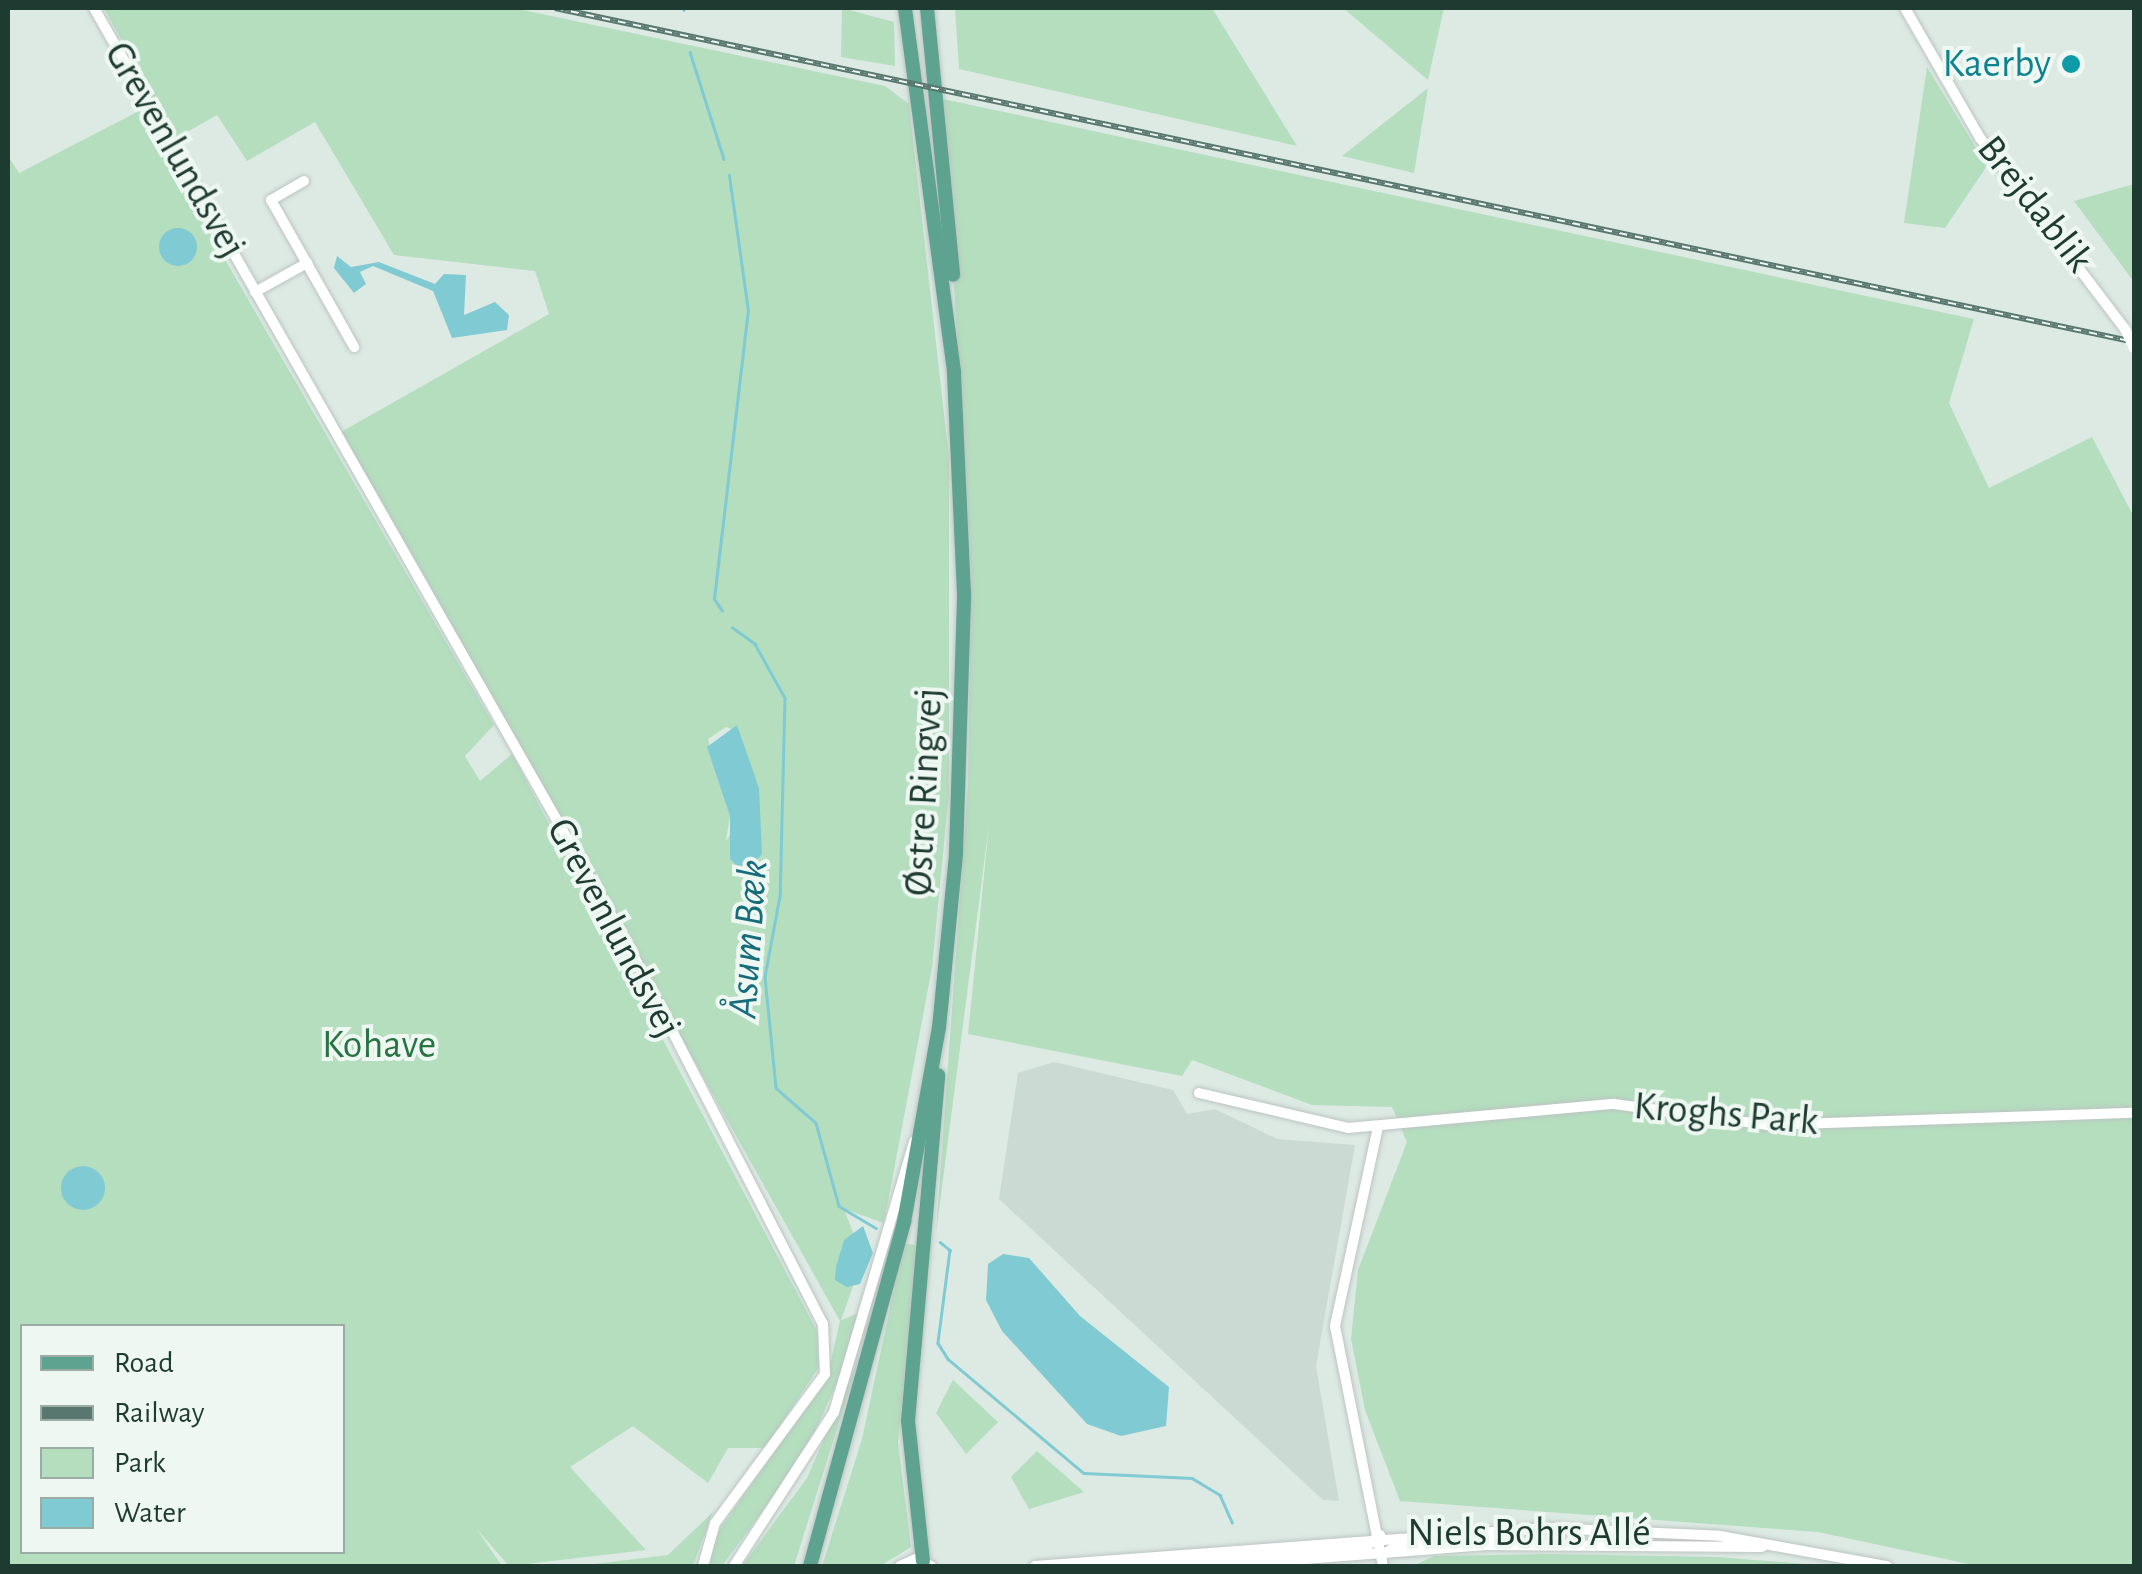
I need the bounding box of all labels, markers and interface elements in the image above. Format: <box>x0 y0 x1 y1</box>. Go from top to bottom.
street label: Grevenlundsvej <box>94 33 256 267</box>
place label: Kaerby <box>1943 40 2051 88</box>
marker: Kaerby <box>2060 53 2082 75</box>
street label: Brejdablik <box>1967 126 2103 282</box>
street label: Østre Ringvej <box>895 687 953 897</box>
street label: Grevenlundsvej <box>536 810 692 1046</box>
water label: Åsum Bæk <box>717 858 779 1020</box>
park label: Kohave <box>322 1021 436 1069</box>
street label: Kroghs Park <box>1632 1082 1820 1146</box>
legend <box>20 1324 345 1554</box>
text: Road <box>114 1348 174 1378</box>
text: Railway <box>114 1398 205 1428</box>
text: Park <box>114 1448 166 1478</box>
text: Water <box>114 1498 186 1528</box>
street label: Niels Bohrs Allé <box>1407 1509 1651 1557</box>

